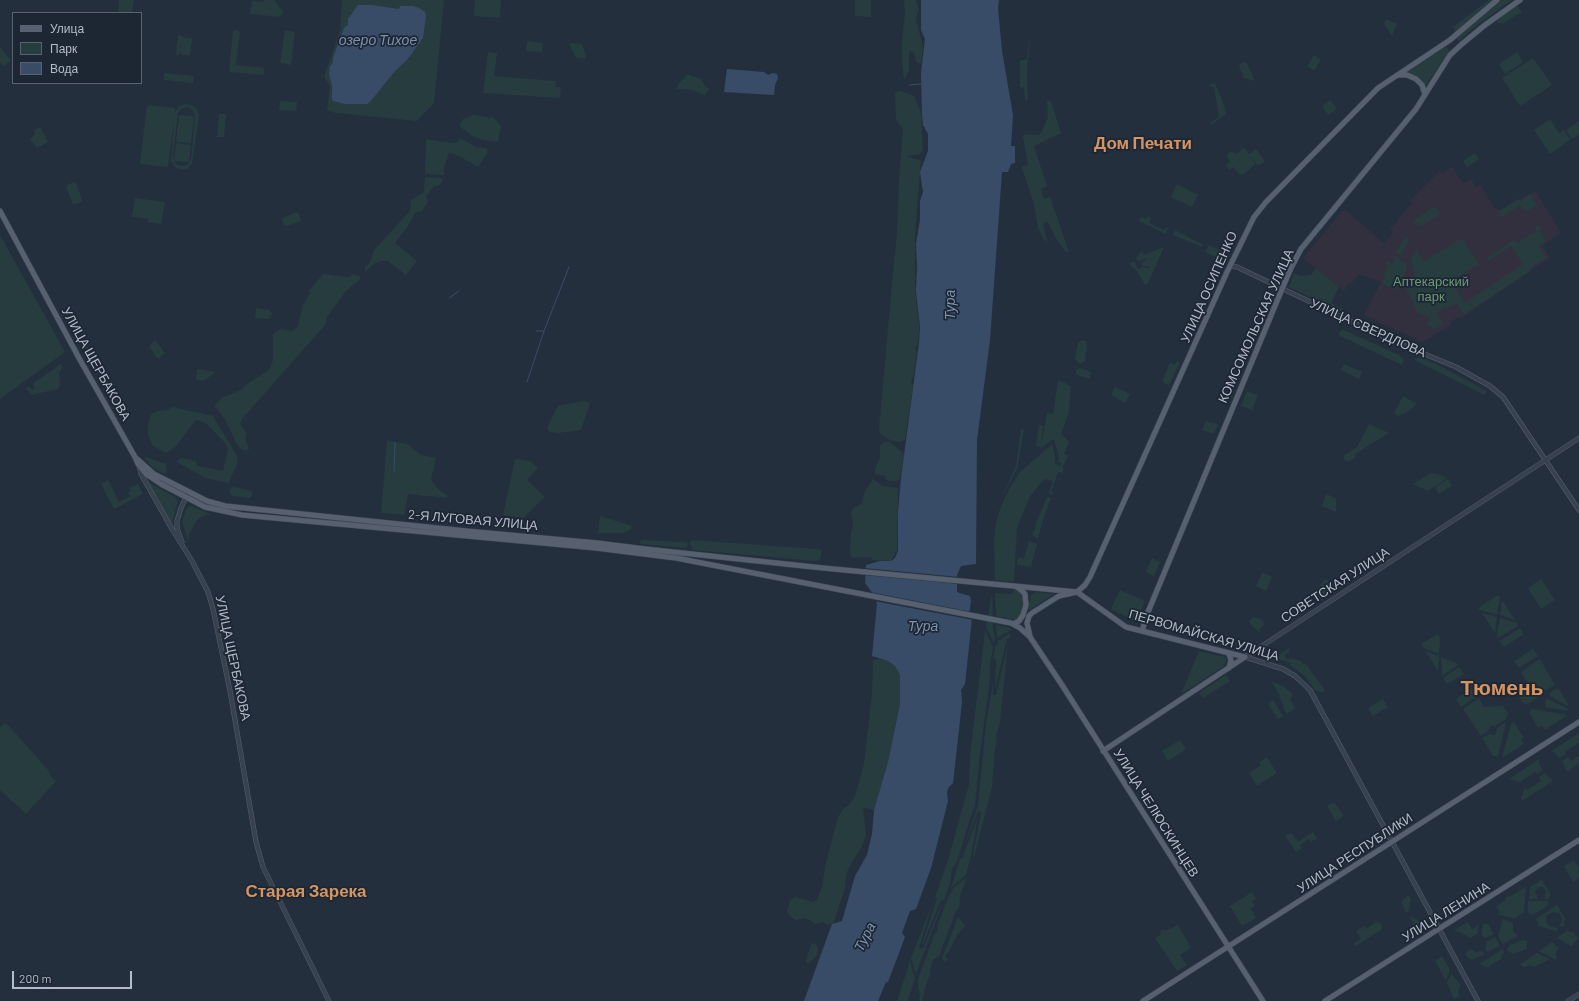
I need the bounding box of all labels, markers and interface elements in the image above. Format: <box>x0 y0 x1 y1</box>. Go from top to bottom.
legend <box>12 12 142 84</box>
text: Улица <box>50 21 84 35</box>
water label: озеро Тихое <box>339 32 417 48</box>
text: Парк <box>50 41 77 55</box>
text: Вода <box>50 61 78 75</box>
district label: Дом Печати <box>1094 133 1192 153</box>
street label: УЛИЦА ОСИПЕНКО <box>1177 229 1241 345</box>
street label: КОМСОМОЛЬСКАЯ УЛИЦА <box>1215 247 1297 405</box>
park label: Аптекарский парк <box>1393 274 1469 305</box>
water label: Тура <box>942 290 958 320</box>
street label: УЛИЦА СВЕРДЛОВА <box>1308 295 1428 361</box>
street label: УЛИЦА ЩЕРБАКОВА <box>58 304 134 424</box>
street label: 2-Я ЛУГОВАЯ УЛИЦА <box>407 507 539 533</box>
street label: СОВЕТСКАЯ УЛИЦА <box>1278 544 1392 626</box>
street label: УЛИЦА ЩЕРБАКОВА <box>212 594 254 722</box>
street label: ПЕРВОМАЙСКАЯ УЛИЦА <box>1127 606 1281 664</box>
water label: Тура <box>908 618 938 634</box>
district label: Тюмень <box>1460 675 1544 701</box>
street label: УЛИЦА ЧЕЛЮСКИНЦЕВ <box>1110 746 1202 880</box>
street label: УЛИЦА РЕСПУБЛИКИ <box>1294 810 1416 896</box>
street label: УЛИЦА ЛЕНИНА <box>1399 879 1493 945</box>
district label: Старая Зарека <box>245 881 367 901</box>
water label: Тура <box>851 920 879 954</box>
scale bar <box>14 963 134 989</box>
text: 200 m <box>19 971 51 985</box>

